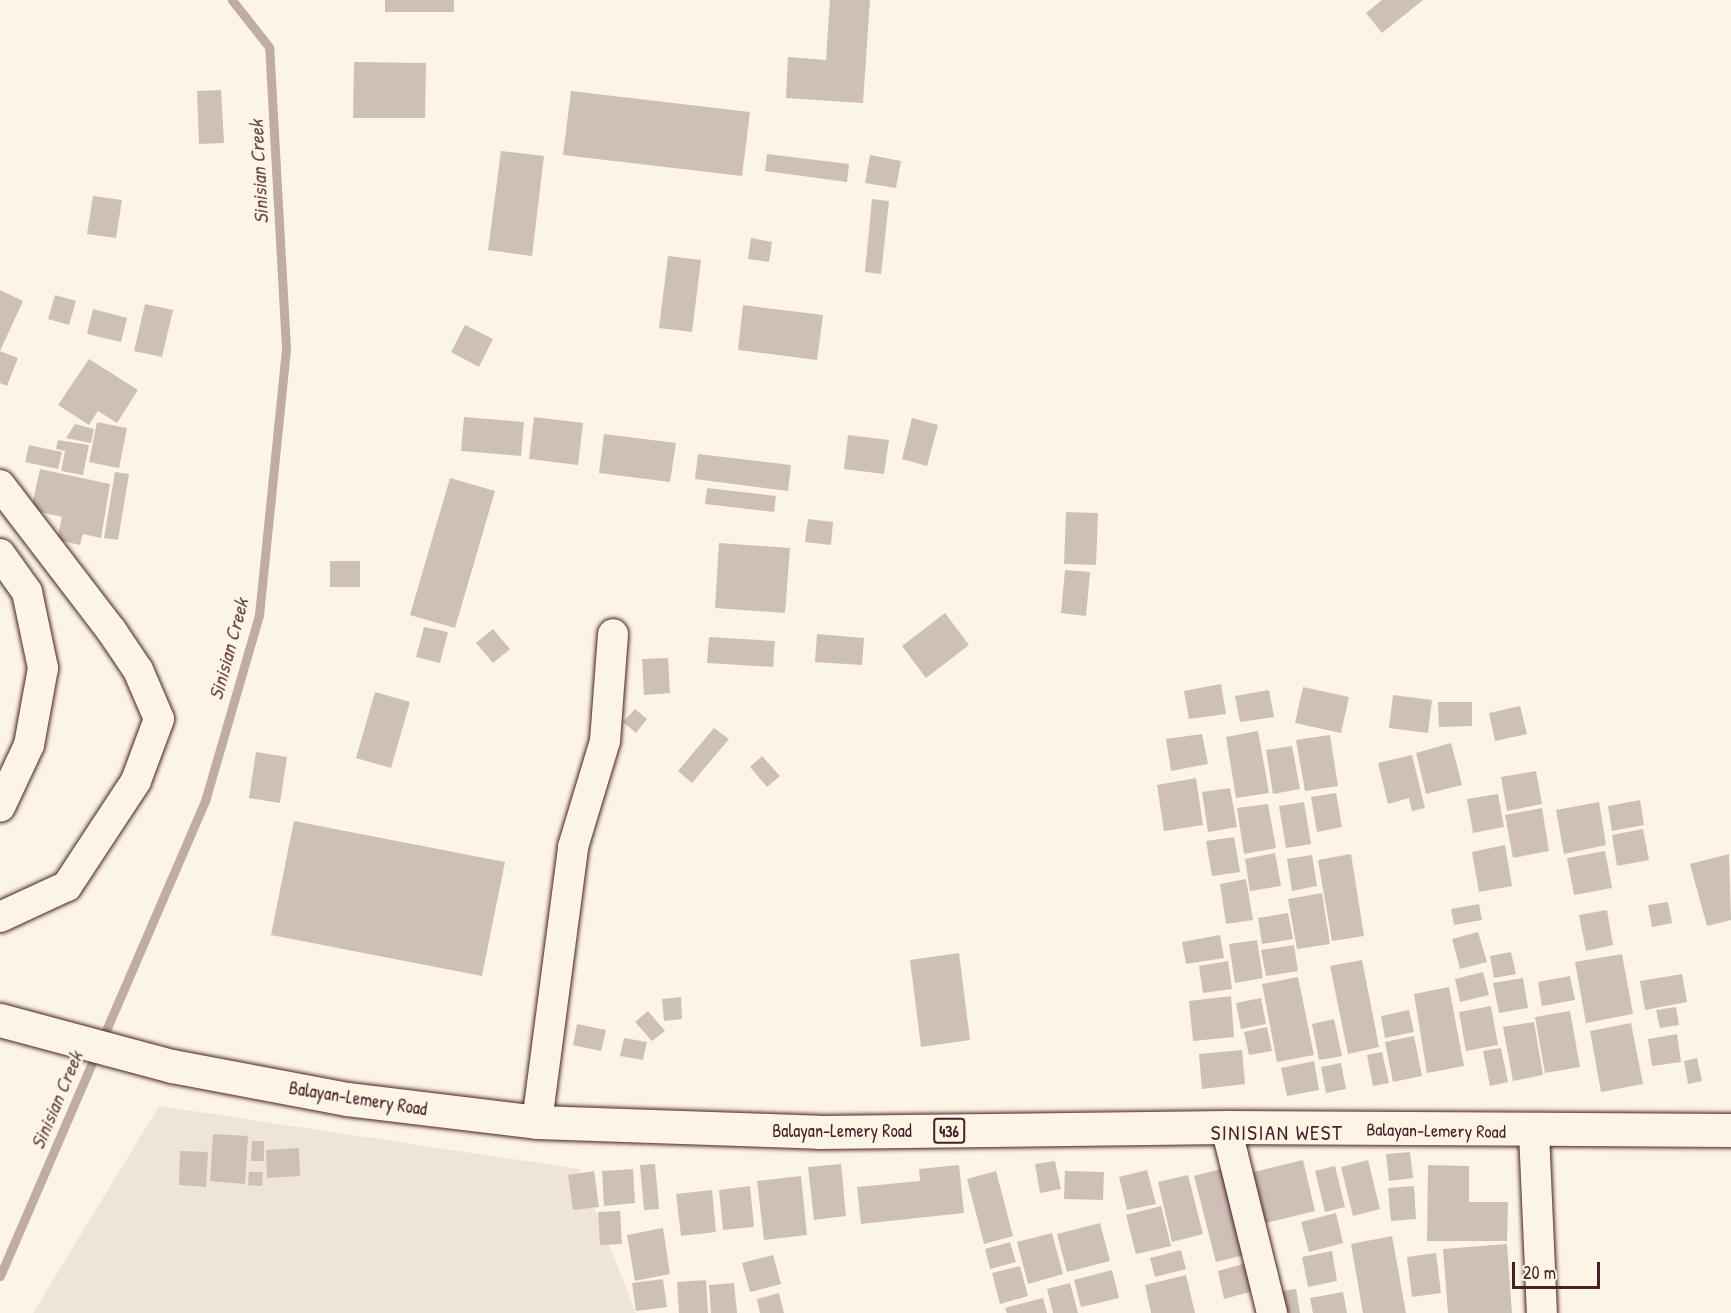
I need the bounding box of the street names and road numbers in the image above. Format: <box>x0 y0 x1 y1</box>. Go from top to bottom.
street label: Balayan-Lemery Road <box>287 1077 429 1121</box>
road number: 436 <box>932 1118 966 1144</box>
street label: Balayan-Lemery Road <box>1366 1119 1506 1143</box>
street label: Balayan-Lemery Road <box>772 1120 912 1142</box>

